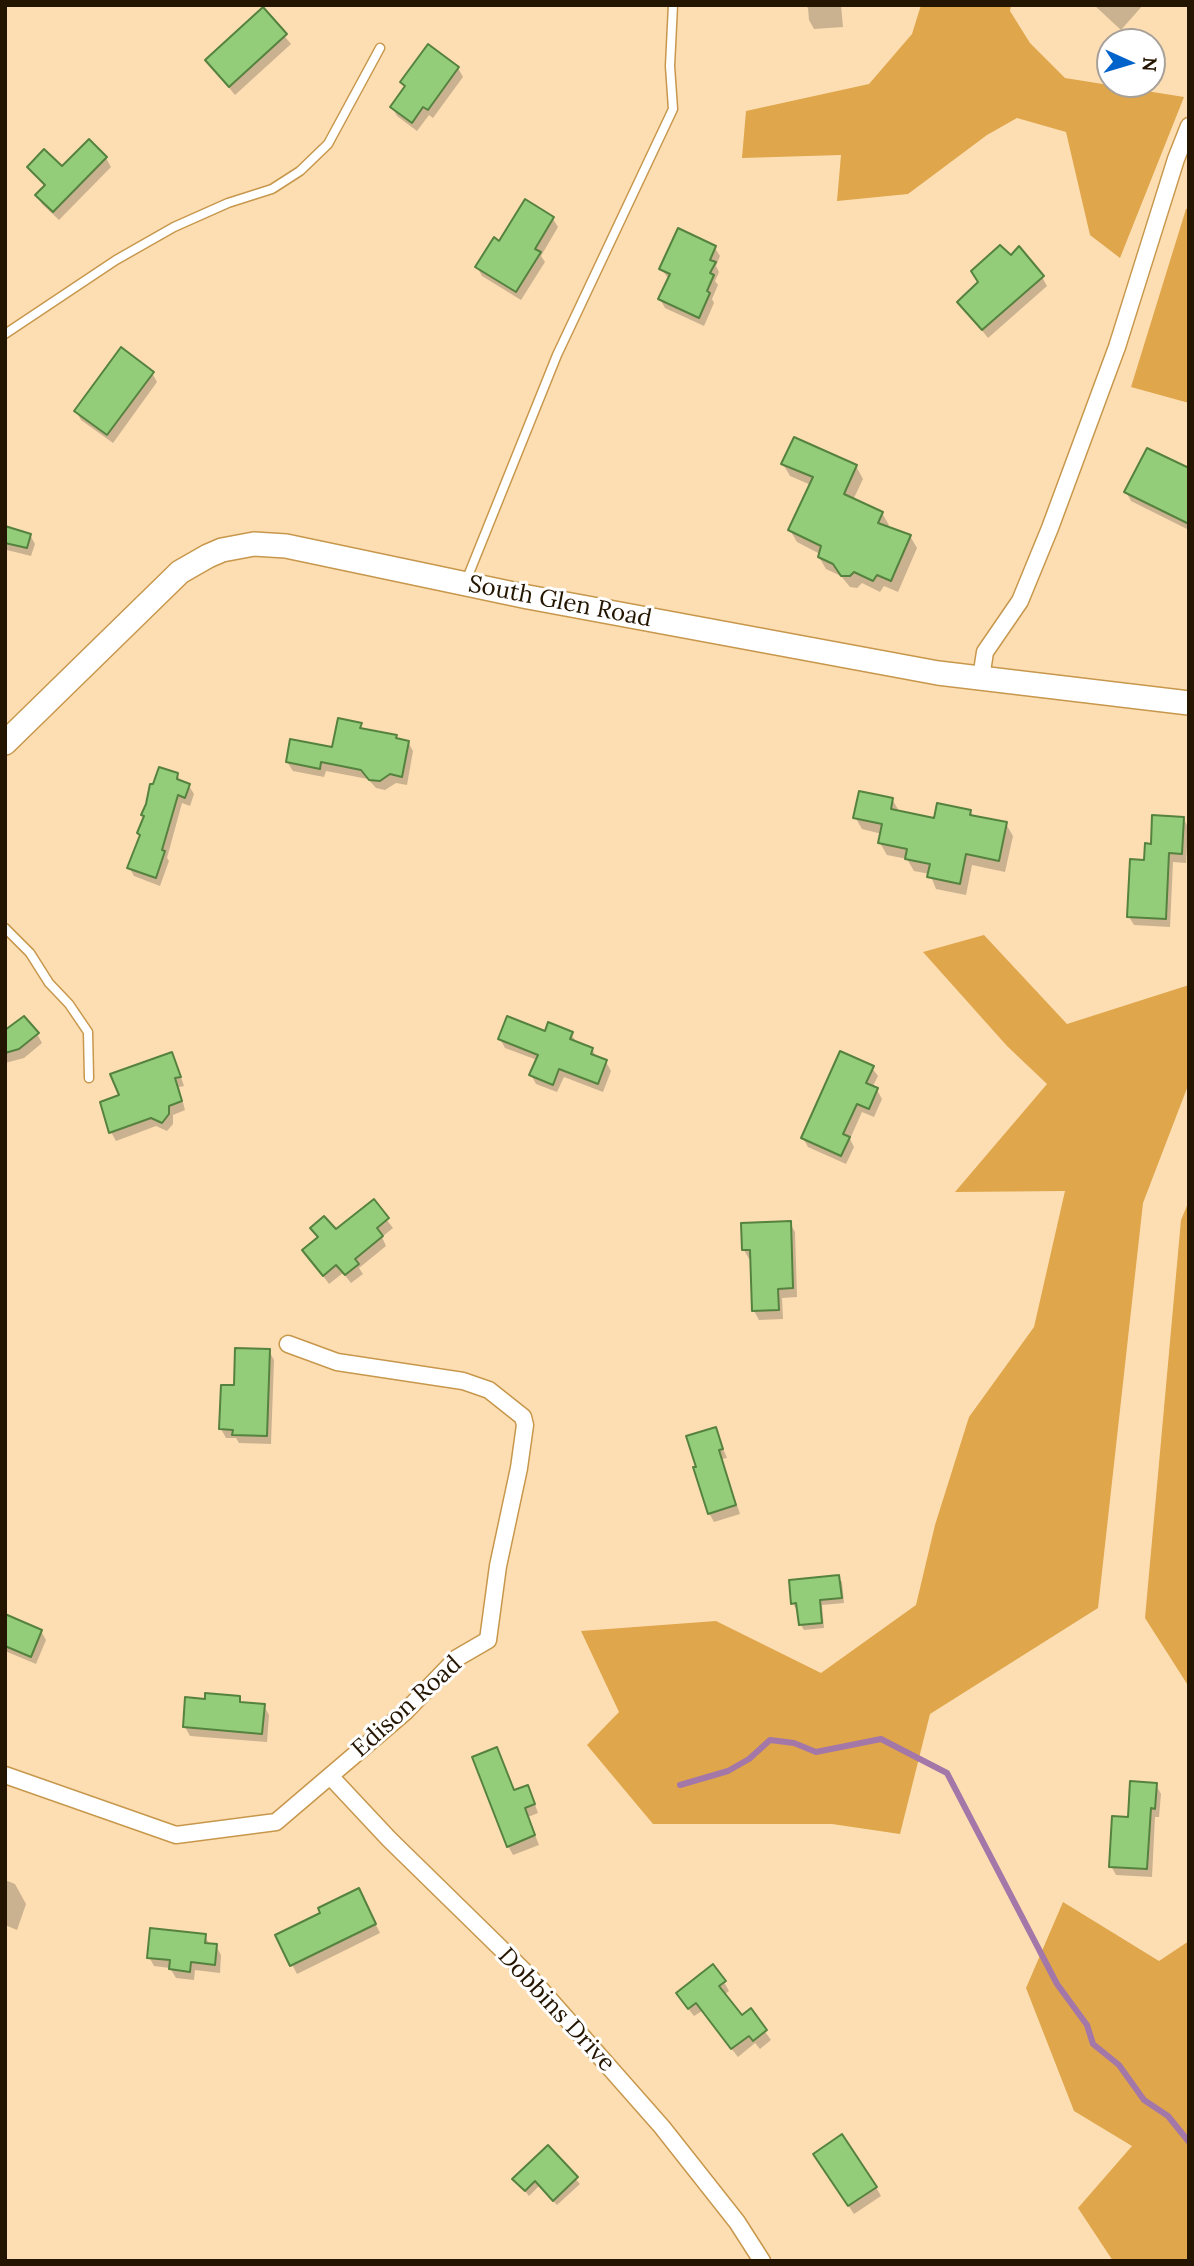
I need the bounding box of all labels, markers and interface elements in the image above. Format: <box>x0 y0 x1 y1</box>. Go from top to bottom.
north arrow <box>1096 28 1166 98</box>
text: N <box>1137 56 1162 72</box>
street label: South Glen Road <box>466 570 654 634</box>
street label: Edison Road <box>346 1650 468 1764</box>
street label: Dobbins Drive <box>491 1942 621 2078</box>

